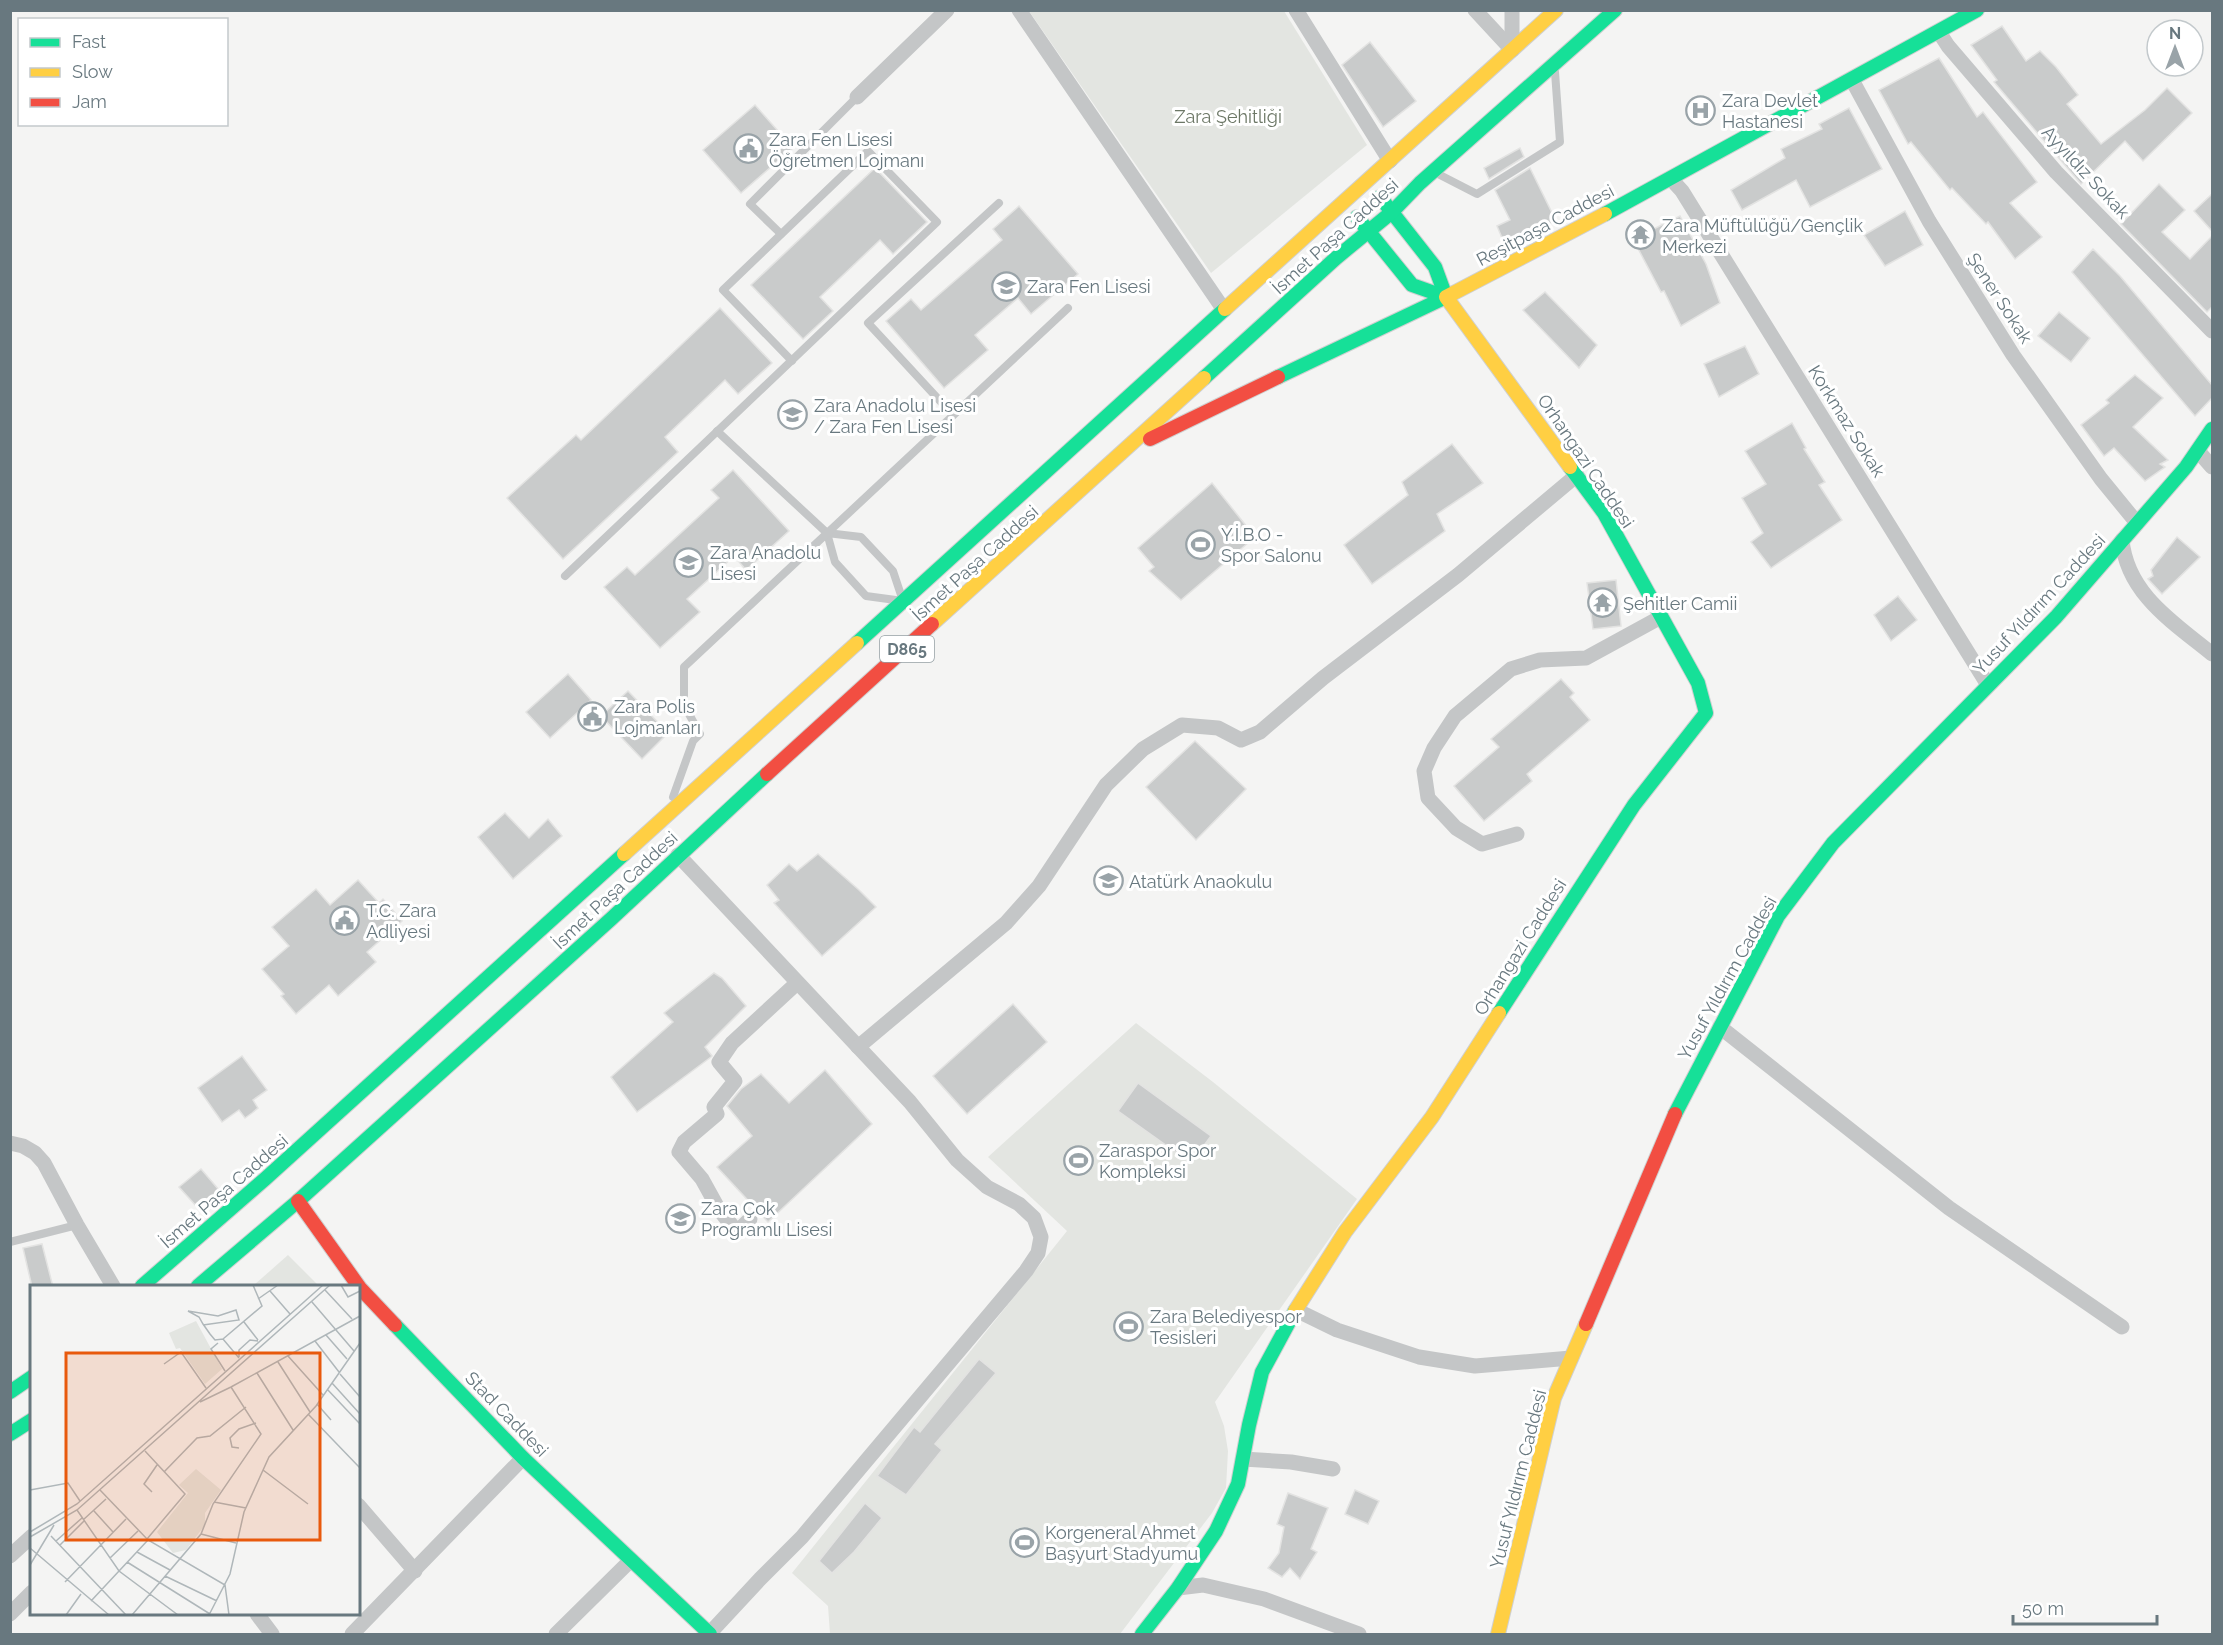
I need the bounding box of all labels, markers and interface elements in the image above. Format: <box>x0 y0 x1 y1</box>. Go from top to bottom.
legend <box>18 18 228 126</box>
north arrow <box>2145 18 2205 78</box>
text: N <box>2169 24 2181 43</box>
text: Fast <box>72 31 106 52</box>
text: Slow <box>72 61 113 82</box>
place label: Zara Devlet Hastanesi <box>1722 90 1818 132</box>
text: Jam <box>72 91 107 112</box>
hospital icon: Zara Devlet Hastanesi <box>1685 94 1717 126</box>
park label: Zara Şehitliği <box>1174 106 1282 127</box>
street label: Ayyıldız Sokak <box>2038 121 2135 223</box>
place label: Zara Fen Lisesi Öğretmen Lojmanı <box>769 129 924 171</box>
public building icon: Zara Fen Lisesi Öğretmen Lojmanı <box>732 133 764 165</box>
street label: İsmet Paşa Caddesi <box>1268 174 1402 298</box>
street label: Reşitpaşa Caddesi <box>1473 180 1617 270</box>
place label: Zara Müftülüğü/Gençlik Merkezi <box>1662 215 1863 257</box>
temple icon: Zara Müftülüğü/Gençlik Merkezi <box>1625 219 1657 251</box>
street label: Şener Sokak <box>1963 249 2037 348</box>
school or university icon: Zara Fen Lisesi <box>990 270 1022 302</box>
place label: Zara Fen Lisesi <box>1027 276 1151 297</box>
street label: Korkmaz Sokak <box>1804 361 1890 481</box>
street label: Orhangazi Caddesi <box>1534 390 1638 532</box>
place label: Zara Anadolu Lisesi / Zara Fen Lisesi <box>814 395 976 437</box>
school or university icon: Zara Anadolu Lisesi / Zara Fen Lisesi <box>777 399 809 431</box>
street label: İsmet Paşa Caddesi <box>908 501 1042 625</box>
place label: Y.İ.B.O - Spor Salonu <box>1221 524 1322 566</box>
sports icon: Y.İ.B.O - Spor Salonu <box>1184 528 1216 560</box>
street label: Yusuf Yıldırım Caddesi <box>1969 530 2109 678</box>
place label: Zara Anadolu Lisesi <box>710 542 821 584</box>
school or university icon: Zara Anadolu Lisesi <box>673 546 705 578</box>
temple icon: Şehitler Camii <box>1586 587 1618 619</box>
place label: Şehitler Camii <box>1623 593 1737 614</box>
road number: D865 <box>880 636 934 662</box>
place label: Zara Polis Lojmanları <box>614 696 701 738</box>
public building icon: Zara Polis Lojmanları <box>577 700 609 732</box>
street label: İsmet Paşa Caddesi <box>548 827 682 953</box>
school or university icon: Atatürk Anaokulu <box>1092 865 1124 897</box>
place label: Atatürk Anaokulu <box>1129 871 1272 892</box>
street label: Orhangazi Caddesi <box>1470 875 1570 1019</box>
street label: Yusuf Yıldırım Caddesi <box>1673 893 1781 1063</box>
place label: T.C. Zara Adliyesi <box>366 900 436 942</box>
public building icon: T.C. Zara Adliyesi <box>329 904 361 936</box>
street label: İsmet Paşa Caddesi <box>156 1130 292 1252</box>
place label: Zaraspor Spor Kompleksi <box>1099 1140 1217 1182</box>
sports icon: Zaraspor Spor Kompleksi <box>1062 1144 1094 1176</box>
place label: Zara Çok Programlı Lisesi <box>701 1198 832 1240</box>
school or university icon: Zara Çok Programlı Lisesi <box>664 1202 696 1234</box>
inset map <box>30 1285 360 1615</box>
place label: Zara Belediyespor Tesisleri <box>1150 1306 1302 1348</box>
sports icon: Zara Belediyespor Tesisleri <box>1113 1310 1145 1342</box>
street label: Stad Caddesi <box>461 1367 553 1461</box>
street label: Yusuf Yıldırım Caddesi <box>1486 1387 1550 1571</box>
place label: Korgeneral Ahmet Başyurt Stadyumu <box>1045 1522 1198 1564</box>
sports icon: Korgeneral Ahmet Başyurt Stadyumu <box>1008 1526 1040 1558</box>
scale bar <box>2013 1588 2157 1626</box>
text: 50 m <box>2022 1598 2064 1619</box>

